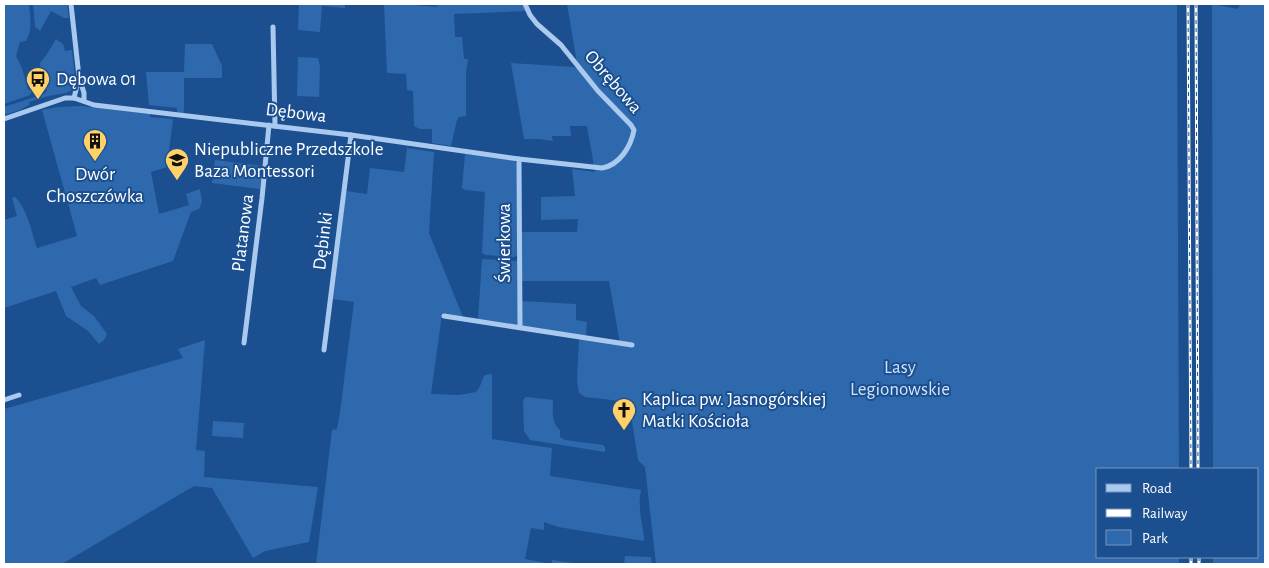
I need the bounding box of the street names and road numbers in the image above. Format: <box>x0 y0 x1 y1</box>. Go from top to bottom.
street label: Obrębowa <box>581 47 645 117</box>
street label: Dębowa <box>264 100 328 126</box>
street label: Platanowa <box>229 193 257 273</box>
street label: Świerkowa <box>493 203 514 283</box>
street label: Dębinki <box>310 211 336 271</box>

